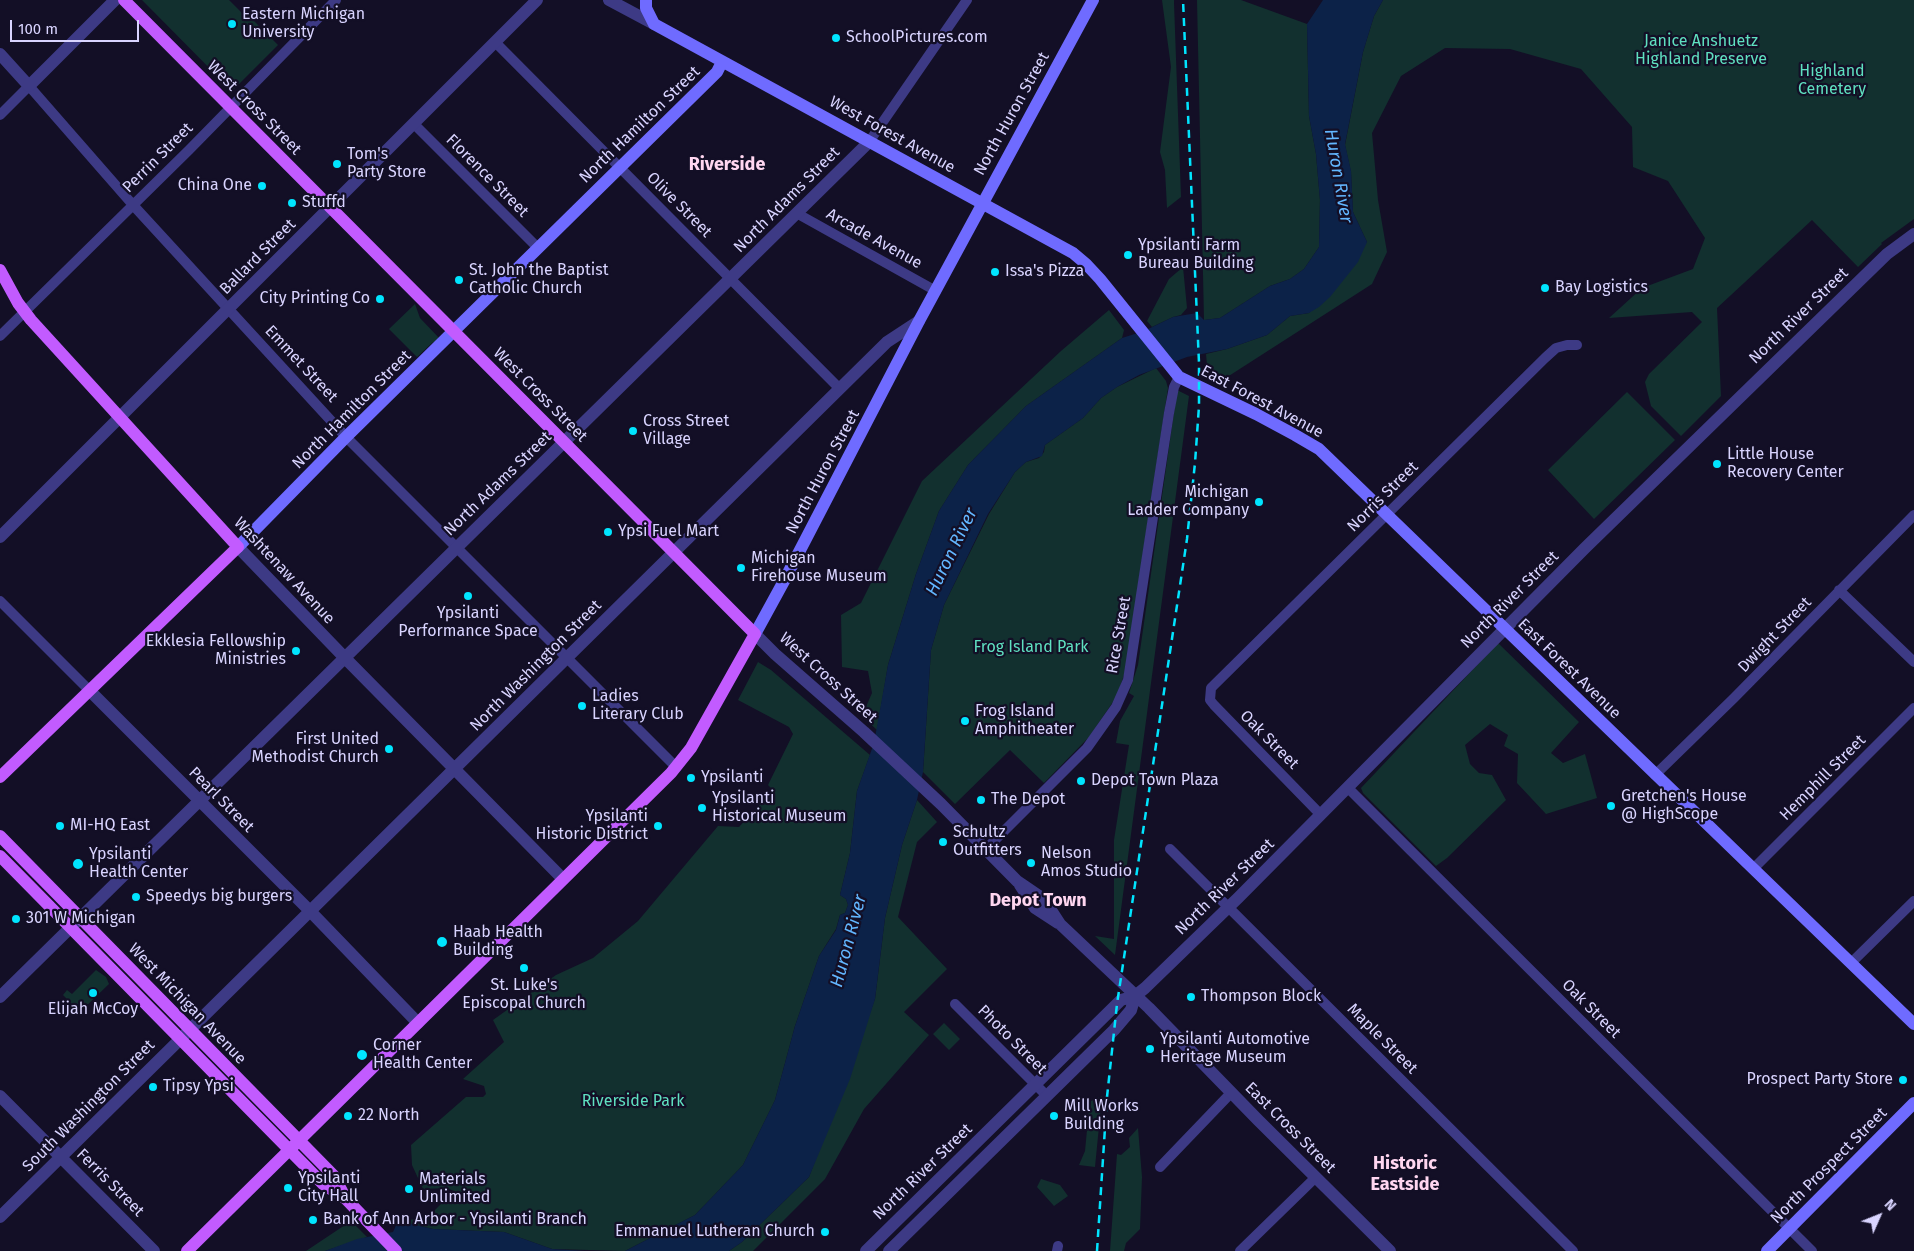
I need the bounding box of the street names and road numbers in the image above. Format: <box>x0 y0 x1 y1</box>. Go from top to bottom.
street label: North Huron Street <box>970 49 1054 179</box>
street label: West Cross Street <box>203 57 305 159</box>
street label: North Hamilton Street <box>576 62 704 188</box>
street label: West Forest Avenue <box>826 92 958 178</box>
street label: Perrin Street <box>119 119 197 197</box>
street label: Florence Street <box>442 131 532 221</box>
street label: North Adams Street <box>730 143 844 257</box>
street label: Olive Street <box>642 168 716 242</box>
street label: Arcade Avenue <box>823 205 925 273</box>
street label: Ballard Street <box>216 215 300 299</box>
street label: North River Street <box>1745 264 1853 368</box>
street label: Emmet Street <box>261 322 341 406</box>
street label: West Cross Street <box>489 344 591 446</box>
street label: North Hamilton Street <box>289 347 415 473</box>
street label: East Forest Avenue <box>1197 362 1327 442</box>
street label: North Huron Street <box>782 407 864 537</box>
street label: North Adams Street <box>440 428 556 540</box>
street label: Norris Street <box>1344 458 1422 536</box>
street label: Washtenaw Avenue <box>230 514 338 628</box>
street label: North River Street <box>1457 547 1563 653</box>
street label: Dwight Street <box>1734 593 1816 677</box>
street label: Rice Street <box>1103 595 1135 675</box>
street label: North Washington Street <box>466 596 606 736</box>
street label: East Forest Avenue <box>1513 615 1625 723</box>
street label: West Cross Street <box>775 629 881 727</box>
street label: Oak Street <box>1236 707 1302 773</box>
street label: Hemphill Street <box>1776 731 1870 825</box>
street label: Pearl Street <box>184 763 258 837</box>
street label: North River Street <box>1171 835 1279 939</box>
street label: West Michigan Avenue <box>124 939 250 1069</box>
street label: Oak Street <box>1558 976 1624 1042</box>
street label: Maple Street <box>1343 1000 1421 1078</box>
street label: Photo Street <box>973 1001 1051 1079</box>
street label: South Washington Street <box>19 1036 159 1176</box>
street label: East Cross Street <box>1241 1079 1339 1177</box>
street label: North Prospect Street <box>1767 1104 1891 1228</box>
street label: North River Street <box>869 1120 977 1224</box>
street label: Ferris Street <box>72 1145 148 1221</box>

